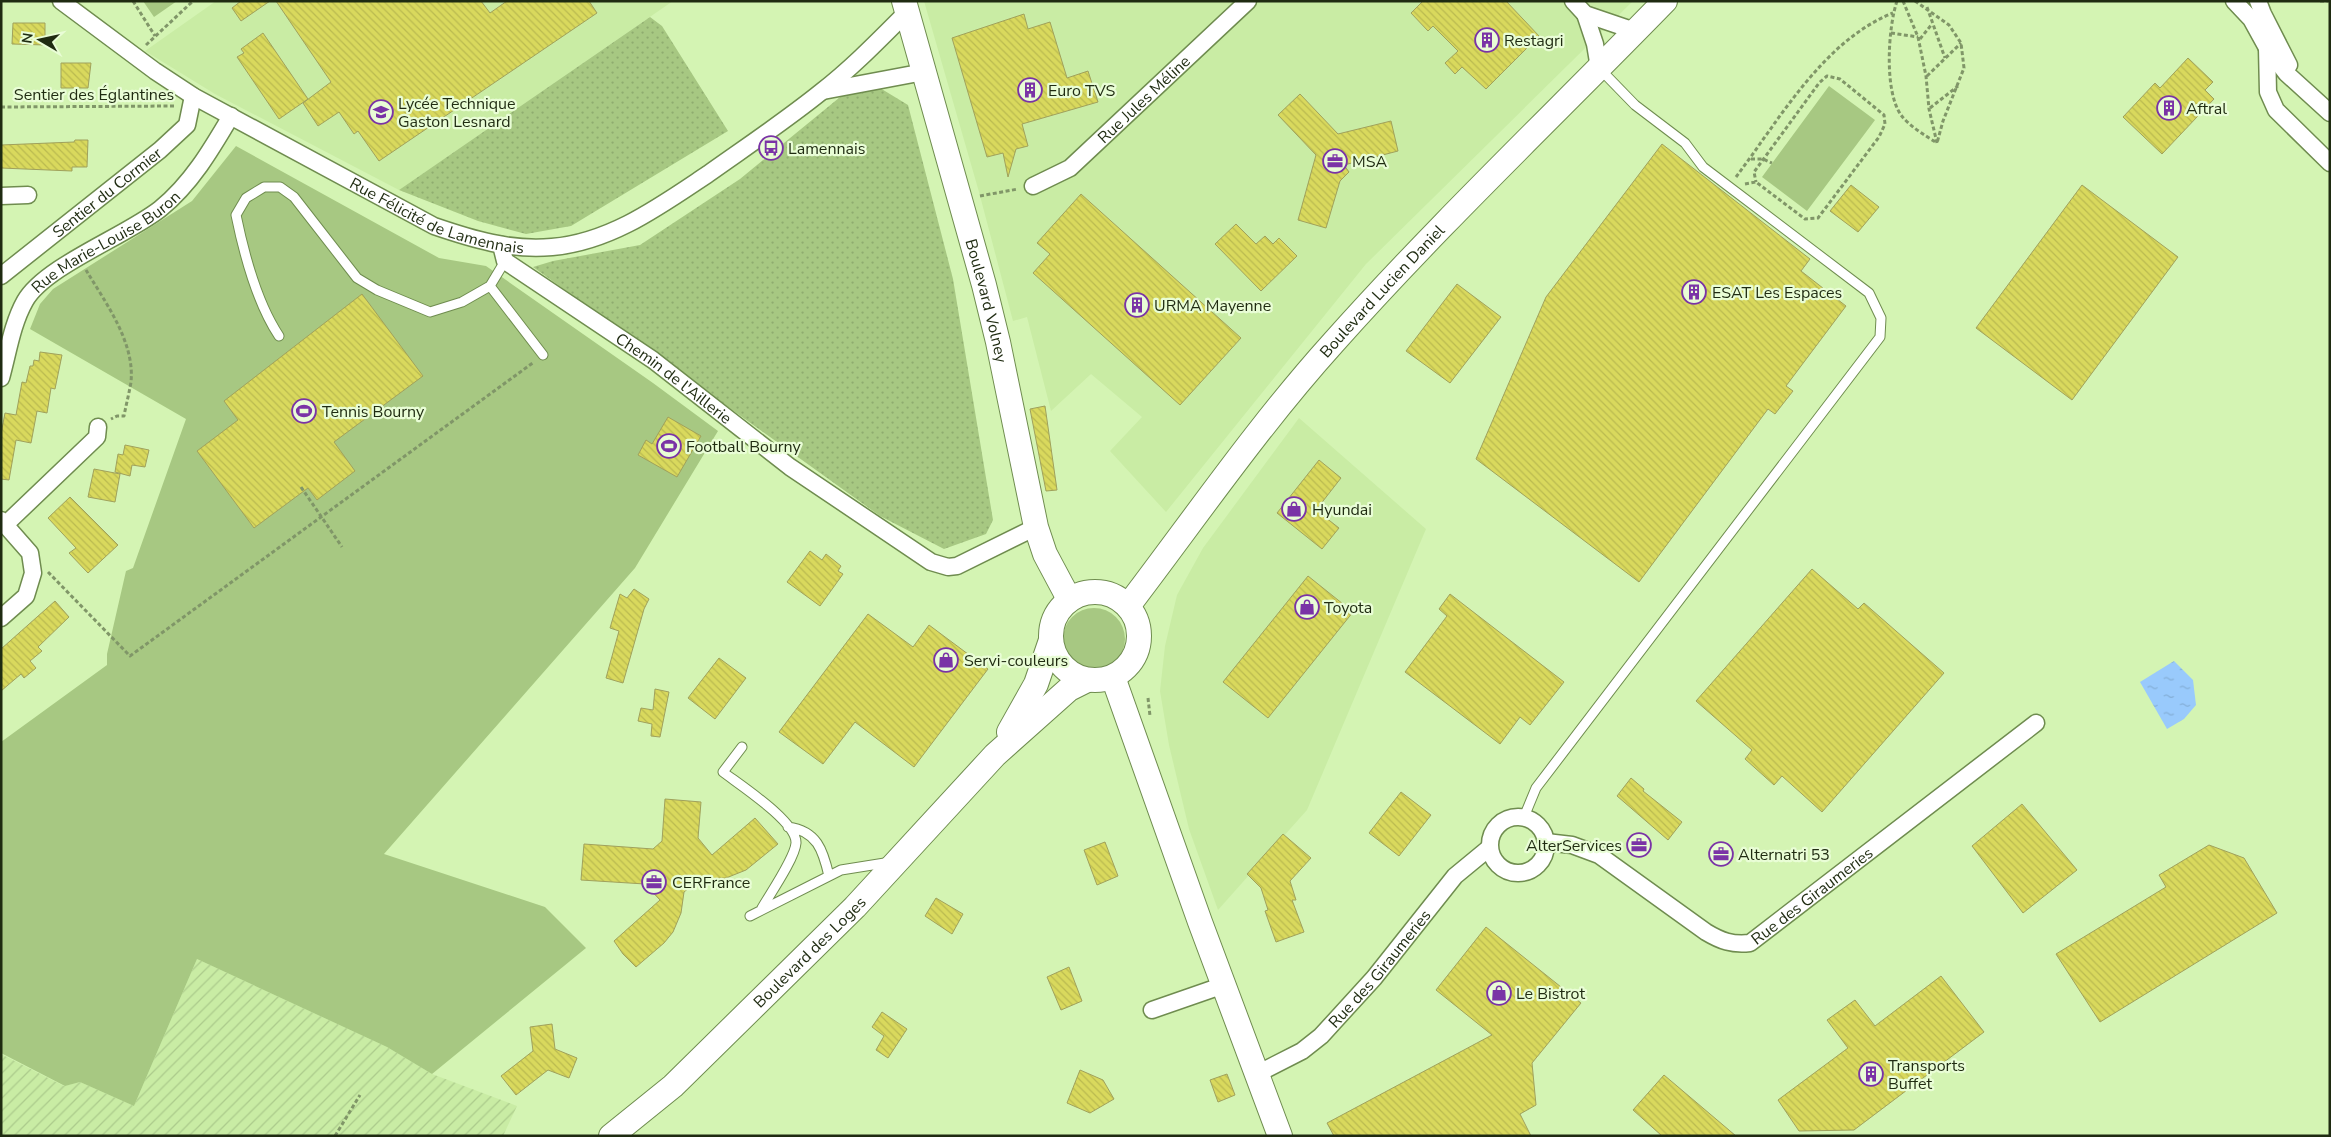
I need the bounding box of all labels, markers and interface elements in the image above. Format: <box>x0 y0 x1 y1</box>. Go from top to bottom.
north arrow <box>15 15 65 65</box>
building icon: Restagri <box>1474 27 1500 53</box>
place label: Restagri <box>1504 30 1564 52</box>
text: N <box>17 31 38 45</box>
street label: Rue Jules Méline <box>1093 51 1195 149</box>
building icon: Euro TVS <box>1017 77 1043 103</box>
place label: Euro TVS <box>1048 80 1116 102</box>
street label: Sentier des Églantines <box>14 84 174 106</box>
place label: Lycée Technique Gaston Lesnard <box>398 93 516 133</box>
building icon: Aftral <box>2156 95 2182 121</box>
place label: Aftral <box>2186 98 2227 120</box>
school or university icon: Lycée Technique Gaston Lesnard <box>368 99 394 125</box>
bus stop icon: Lamennais <box>758 135 784 161</box>
place label: Lamennais <box>788 138 865 160</box>
street label: Sentier du Cormier <box>48 143 167 243</box>
office icon: MSA <box>1322 148 1348 174</box>
place label: MSA <box>1352 151 1387 173</box>
street label: Rue Félicité de Lamennais <box>346 173 525 259</box>
street label: Rue Marie-Louise Buron <box>27 186 186 298</box>
street label: Boulevard Lucien Daniel <box>1315 220 1450 363</box>
street label: Boulevard Volney <box>960 237 1012 365</box>
building icon: ESAT Les Espaces <box>1681 279 1707 305</box>
place label: ESAT Les Espaces <box>1712 282 1842 304</box>
building icon: URMA Mayenne <box>1124 292 1150 318</box>
place label: URMA Mayenne <box>1154 295 1271 317</box>
street label: Chemin de l'Aillerie <box>611 328 736 429</box>
sports icon: Tennis Bourny <box>291 398 317 424</box>
place label: Tennis Bourny <box>322 401 425 423</box>
sports icon: Football Bourny <box>656 433 682 459</box>
place label: Football Bourny <box>686 436 802 458</box>
shop icon: Hyundai <box>1281 496 1307 522</box>
place label: Hyundai <box>1312 499 1372 521</box>
shop icon: Toyota <box>1294 594 1320 620</box>
place label: Toyota <box>1324 597 1372 619</box>
shop icon: Servi-couleurs <box>933 647 959 673</box>
place label: Servi-couleurs <box>964 650 1068 672</box>
office icon: AlterServices <box>1626 832 1652 858</box>
place label: AlterServices <box>1526 835 1622 857</box>
office icon: Alternatri 53 <box>1708 841 1734 867</box>
street label: Rue des Giraumeries <box>1747 842 1878 950</box>
place label: Alternatri 53 <box>1738 844 1830 866</box>
office icon: CERFrance <box>641 869 667 895</box>
place label: CERFrance <box>672 872 750 894</box>
street label: Boulevard des Loges <box>749 892 871 1013</box>
street label: Rue des Giraumeries <box>1324 905 1436 1033</box>
shop icon: Le Bistrot <box>1486 980 1512 1006</box>
place label: Le Bistrot <box>1516 983 1585 1005</box>
place label: Transports Buffet <box>1888 1055 1965 1095</box>
building icon: Transports Buffet <box>1858 1061 1884 1087</box>

